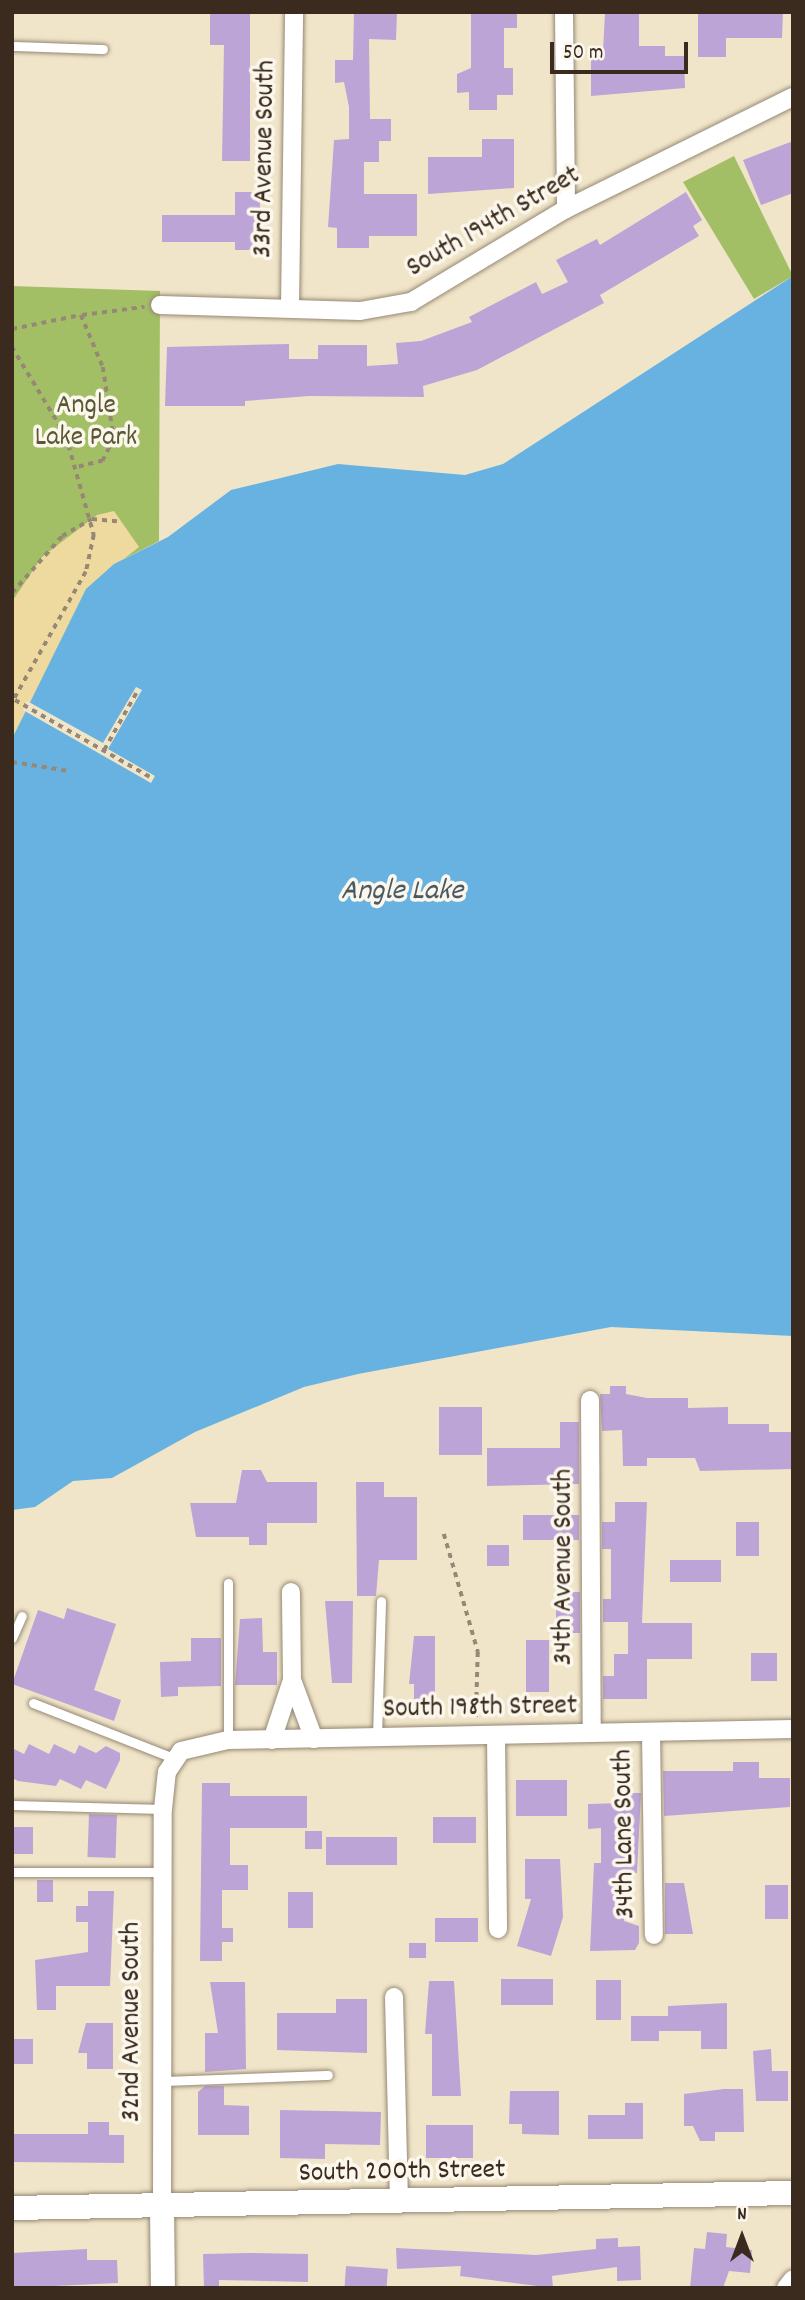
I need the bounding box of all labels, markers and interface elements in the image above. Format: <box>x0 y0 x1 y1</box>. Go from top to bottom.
scale bar <box>553 28 691 72</box>
text: 50 m <box>563 39 603 69</box>
street label: 33rd Avenue South <box>247 60 285 258</box>
street label: South 194th Street <box>401 160 587 286</box>
park label: Angle Lake Park <box>35 390 137 456</box>
water label: Angle Lake <box>341 875 463 911</box>
street label: 34th Avenue South <box>548 1469 582 1665</box>
street label: South 198th Street <box>383 1691 577 1727</box>
street label: 34th Lane South <box>608 1749 644 1919</box>
street label: 32nd Avenue South <box>116 1922 150 2122</box>
street label: South 200th Street <box>298 2154 506 2192</box>
north arrow <box>707 2202 777 2272</box>
text: N <box>737 2202 747 2229</box>

